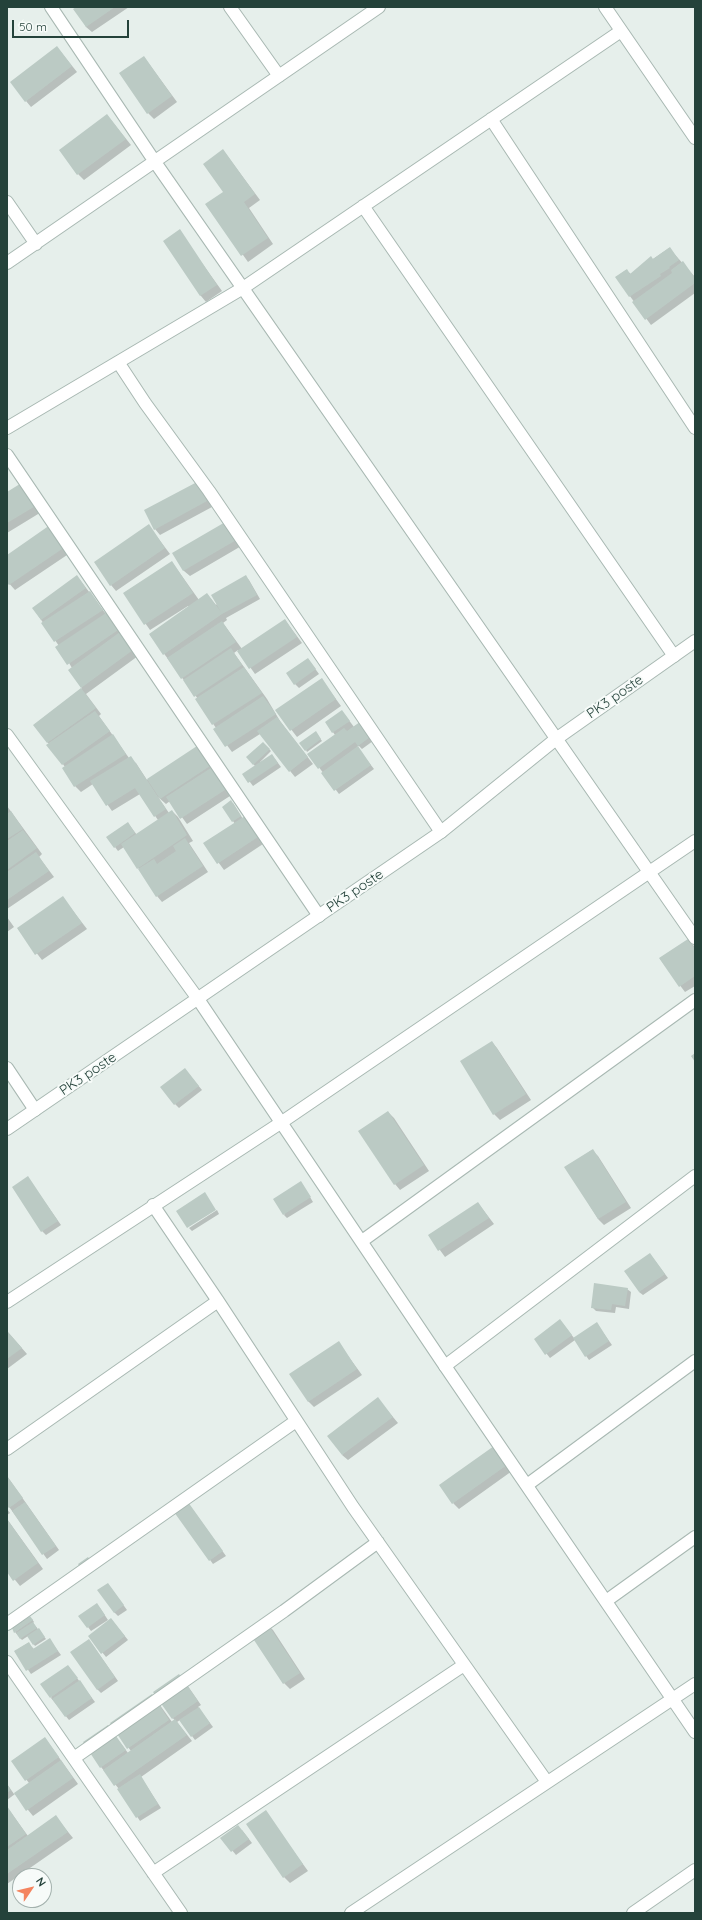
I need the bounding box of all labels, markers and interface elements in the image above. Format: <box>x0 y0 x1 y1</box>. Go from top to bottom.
scale bar <box>14 12 131 38</box>
text: 50 m <box>19 19 47 34</box>
street label: PK3 poste <box>584 671 646 723</box>
street label: PK3 poste <box>323 866 387 916</box>
street label: PK3 poste <box>56 1049 120 1099</box>
north arrow <box>12 1868 52 1908</box>
text: N <box>33 1874 49 1889</box>

